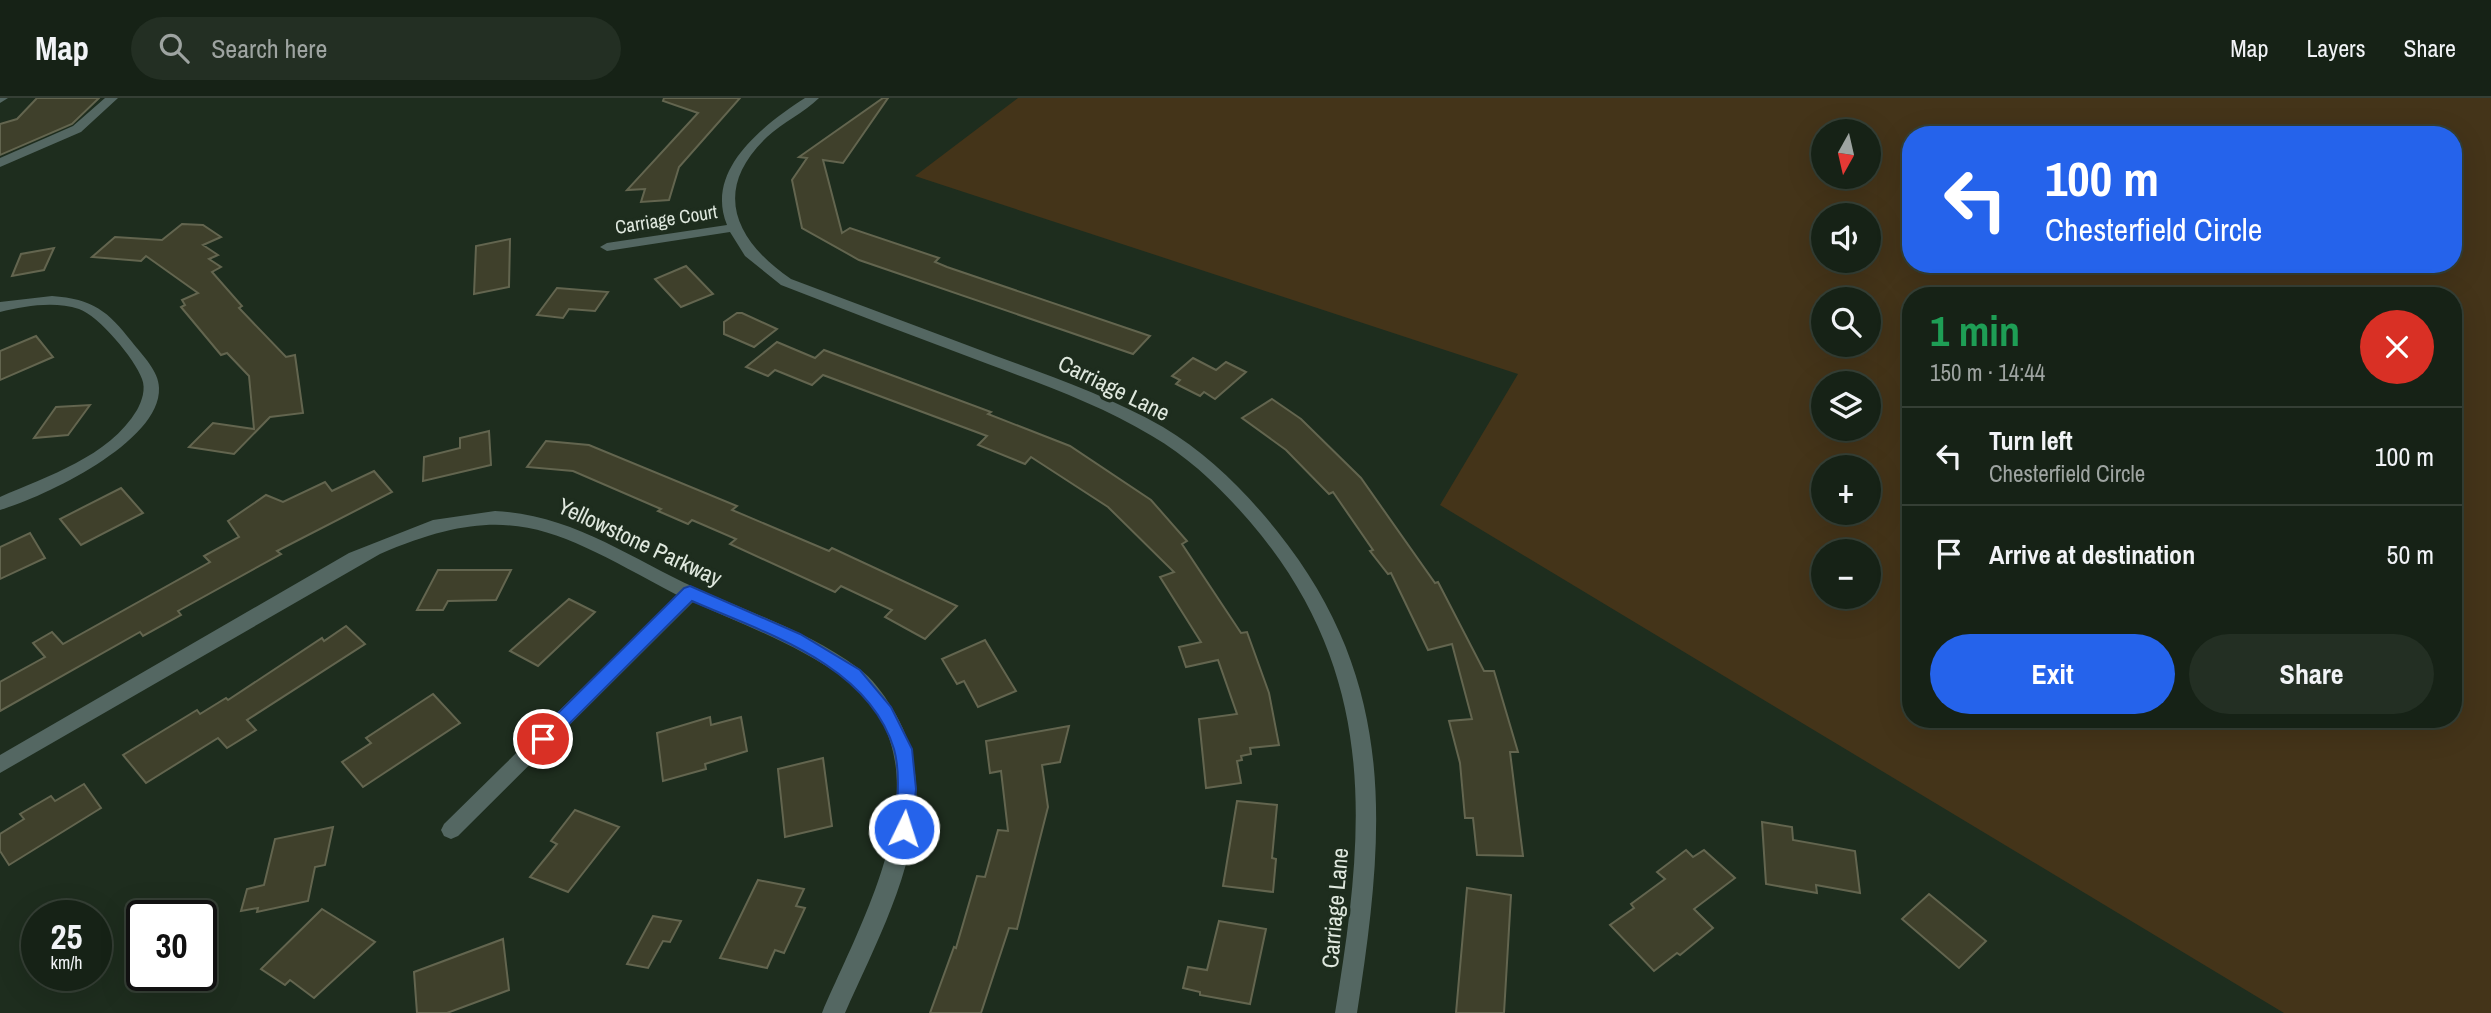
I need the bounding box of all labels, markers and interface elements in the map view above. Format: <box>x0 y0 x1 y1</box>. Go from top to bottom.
search box <box>131 17 621 80</box>
text: Map <box>35 26 89 70</box>
icon: search <box>155 29 193 67</box>
text: Search here <box>211 31 327 66</box>
text: Map <box>2230 32 2268 64</box>
text: Layers <box>2306 32 2365 64</box>
text: Share <box>2403 32 2456 64</box>
north arrow <box>1811 119 1881 189</box>
map controls <box>1811 119 1881 609</box>
text: 100 m <box>2045 145 2159 211</box>
icon: left <box>1930 154 2021 245</box>
street label: Carriage Court <box>613 198 720 240</box>
button: sound <box>1811 203 1881 273</box>
text: Chesterfield Circle <box>2045 208 2262 251</box>
button: search <box>1811 287 1881 357</box>
text: 1 min <box>1930 303 2020 359</box>
button: close <box>2360 310 2434 384</box>
street label: Carriage Lane <box>1053 347 1175 428</box>
text: 150 m · 14:44 <box>1930 357 2045 388</box>
button: layers <box>1811 371 1881 441</box>
text: Turn left <box>1989 423 2073 458</box>
icon: left <box>1930 437 1968 475</box>
text: 100 m <box>2375 439 2434 474</box>
button: + <box>1811 455 1881 525</box>
text: Chesterfield Circle <box>1989 458 2145 489</box>
street label: Yellowstone Parkway <box>553 490 728 593</box>
icon: arrive <box>1930 535 1968 573</box>
text: Arrive at destination <box>1989 537 2195 572</box>
text: 50 m <box>2387 537 2434 572</box>
button: − <box>1811 539 1881 609</box>
button: Exit <box>1930 634 2175 714</box>
button: Share <box>2189 634 2434 714</box>
pin <box>513 709 573 769</box>
icon: arrive <box>524 720 562 758</box>
position arrow <box>867 792 941 866</box>
street label: Carriage Lane <box>1314 847 1355 969</box>
speed limit sign: 30 <box>126 900 217 991</box>
text: 25 <box>51 913 82 960</box>
text: km/h <box>51 950 83 975</box>

